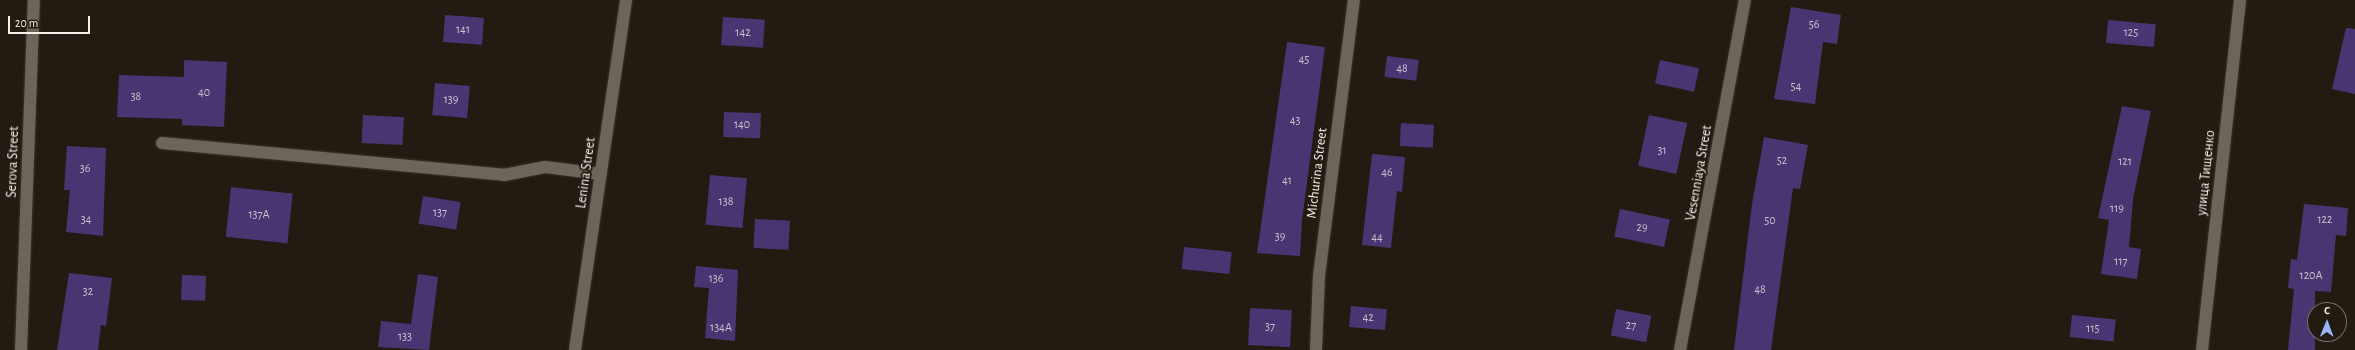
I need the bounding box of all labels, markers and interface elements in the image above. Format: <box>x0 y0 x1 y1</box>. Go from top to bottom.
scale bar <box>10 8 92 34</box>
text: 20 m <box>15 17 38 29</box>
house number: 56 <box>1809 18 1819 32</box>
house number: 141 <box>456 23 470 37</box>
house number: 142 <box>735 26 751 40</box>
house number: 125 <box>2124 26 2138 40</box>
house number: 45 <box>1299 53 1309 67</box>
house number: 48 <box>1396 62 1408 76</box>
house number: 54 <box>1791 80 1801 94</box>
house number: 40 <box>198 86 210 100</box>
house number: 38 <box>131 90 141 104</box>
house number: 139 <box>444 93 458 107</box>
house number: 43 <box>1290 114 1300 128</box>
house number: 140 <box>734 118 750 132</box>
street label: Vesenniaya Street <box>1682 124 1716 222</box>
street label: Serova Street <box>3 126 23 198</box>
street label: Michurina Street <box>1303 127 1331 219</box>
street label: улица Тищенко <box>2193 130 2219 216</box>
street label: Lenina Street <box>573 136 599 210</box>
house number: 31 <box>1657 144 1667 158</box>
house number: 52 <box>1777 154 1787 168</box>
house number: 121 <box>2118 155 2132 169</box>
house number: 36 <box>80 162 90 176</box>
house number: 46 <box>1381 166 1393 180</box>
house number: 41 <box>1282 174 1292 188</box>
house number: 138 <box>719 195 733 209</box>
house number: 119 <box>2110 202 2124 216</box>
house number: 137 <box>433 206 447 220</box>
house number: 137А <box>248 208 270 222</box>
house number: 34 <box>81 213 91 227</box>
house number: 122 <box>2317 213 2333 227</box>
house number: 50 <box>1764 214 1776 228</box>
house number: 29 <box>1636 221 1648 235</box>
house number: 39 <box>1275 230 1285 244</box>
house number: 44 <box>1371 231 1383 245</box>
house number: 117 <box>2114 255 2128 269</box>
house number: 120А <box>2300 269 2322 283</box>
house number: 136 <box>709 272 723 286</box>
house number: 48 <box>1754 283 1766 297</box>
house number: 32 <box>83 285 93 299</box>
north arrow <box>2307 302 2347 342</box>
text: С <box>2324 305 2330 316</box>
house number: 42 <box>1362 311 1374 325</box>
house number: 27 <box>1626 319 1636 333</box>
house number: 37 <box>1265 320 1275 334</box>
house number: 134А <box>710 321 732 335</box>
house number: 115 <box>2086 322 2100 336</box>
house number: 133 <box>398 330 412 344</box>

